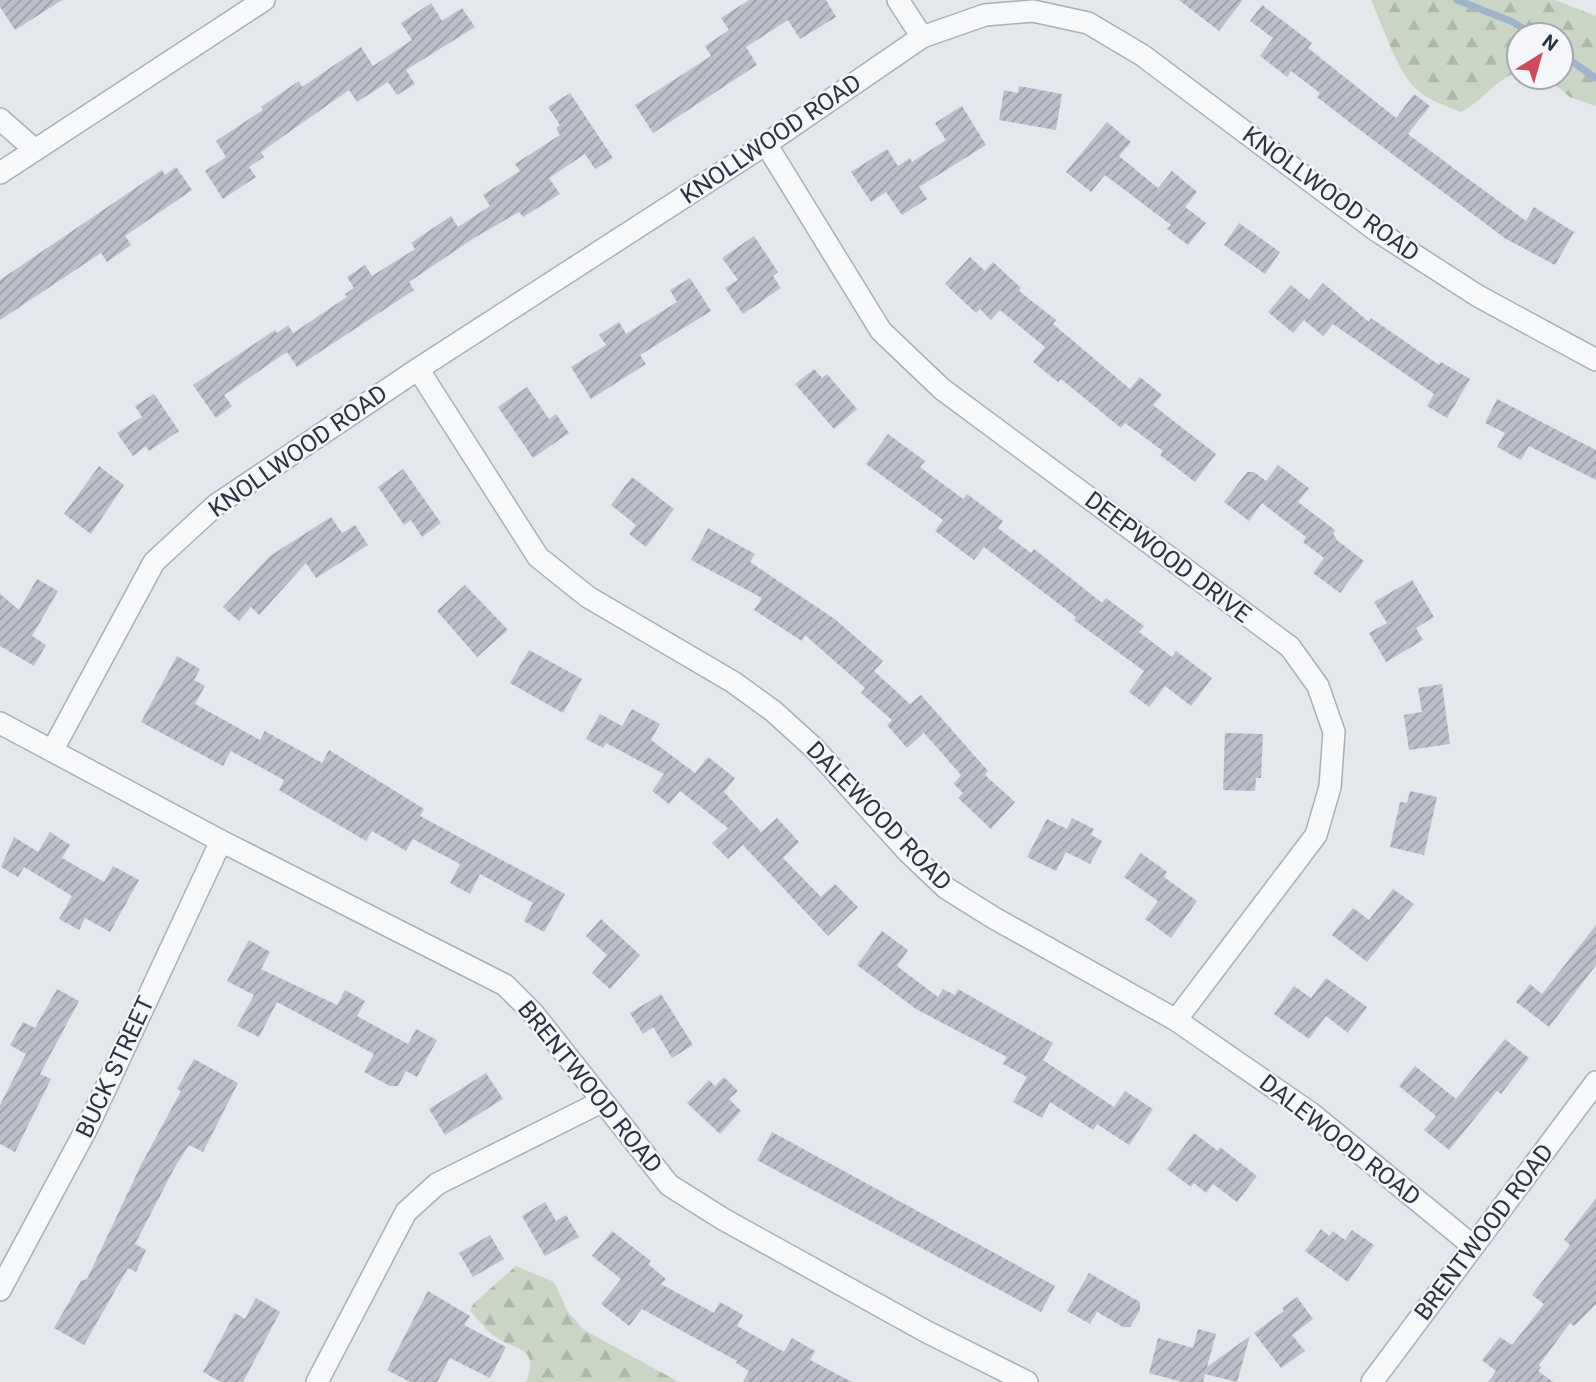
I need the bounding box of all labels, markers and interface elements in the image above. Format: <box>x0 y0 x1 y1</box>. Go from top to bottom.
north arrow <box>1505 21 1575 91</box>
text: N <box>1538 30 1562 56</box>
street label: KNOLLWOOD ROAD <box>676 68 866 210</box>
street label: KNOLLWOOD ROAD <box>1237 121 1425 267</box>
street label: KNOLLWOOD ROAD <box>203 379 393 523</box>
street label: DEEPWOOD DRIVE <box>1080 486 1256 628</box>
street label: DALEWOOD ROAD <box>801 736 957 896</box>
street label: BUCK STREET <box>70 992 160 1142</box>
street label: BRENTWOOD ROAD <box>512 995 668 1179</box>
street label: DALEWOOD ROAD <box>1254 1069 1426 1211</box>
street label: BRENTWOOD ROAD <box>1409 1138 1559 1326</box>

